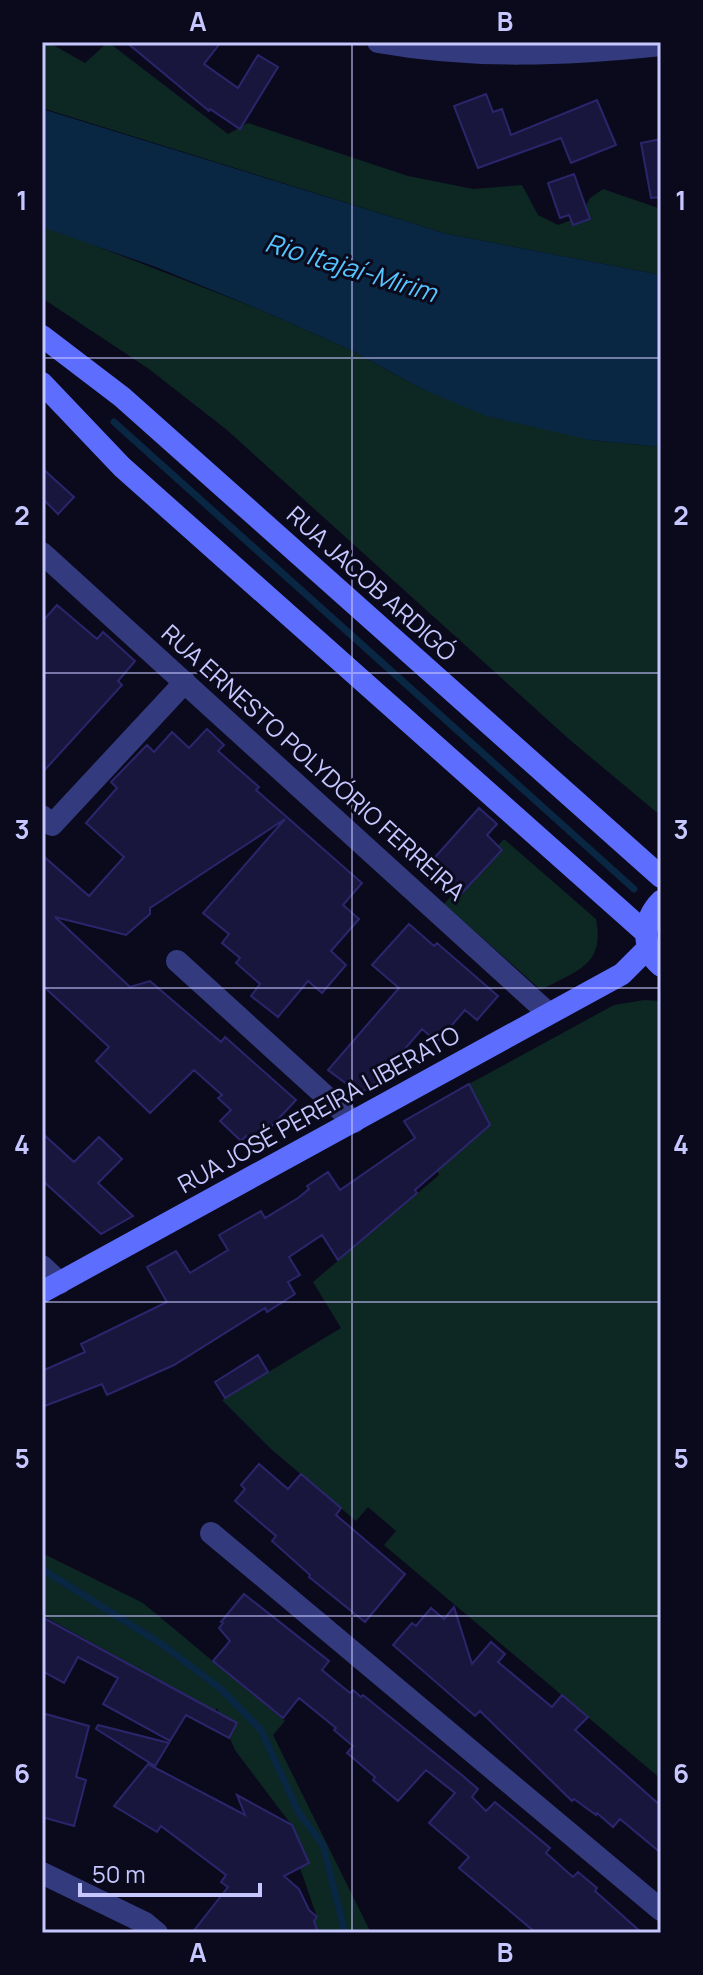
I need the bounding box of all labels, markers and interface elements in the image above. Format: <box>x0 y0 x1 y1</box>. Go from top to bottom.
text: A <box>189 3 207 39</box>
text: B <box>497 3 513 39</box>
text: 1 <box>16 182 28 218</box>
text: 1 <box>675 182 687 218</box>
water label: Rio Itajaí-Mirim <box>261 224 443 311</box>
text: 2 <box>14 497 30 533</box>
text: 2 <box>673 497 689 533</box>
street label: RUA JACOB ARDIGÓ <box>280 498 464 668</box>
street label: RUA ERNESTO POLYDÓRIO FERREIRA <box>155 616 473 907</box>
text: 3 <box>14 811 30 847</box>
text: 3 <box>673 811 689 847</box>
street label: RUA JOSÉ PEREIRA LIBERATO <box>171 1017 465 1200</box>
text: 4 <box>14 1126 30 1162</box>
text: 4 <box>673 1126 689 1162</box>
text: 5 <box>14 1440 30 1476</box>
text: 5 <box>673 1440 689 1476</box>
text: 6 <box>14 1755 30 1791</box>
text: 6 <box>673 1755 689 1791</box>
scale bar <box>80 1847 260 1897</box>
text: 50 m <box>92 1857 146 1890</box>
text: A <box>189 1934 207 1970</box>
text: B <box>497 1934 513 1970</box>

